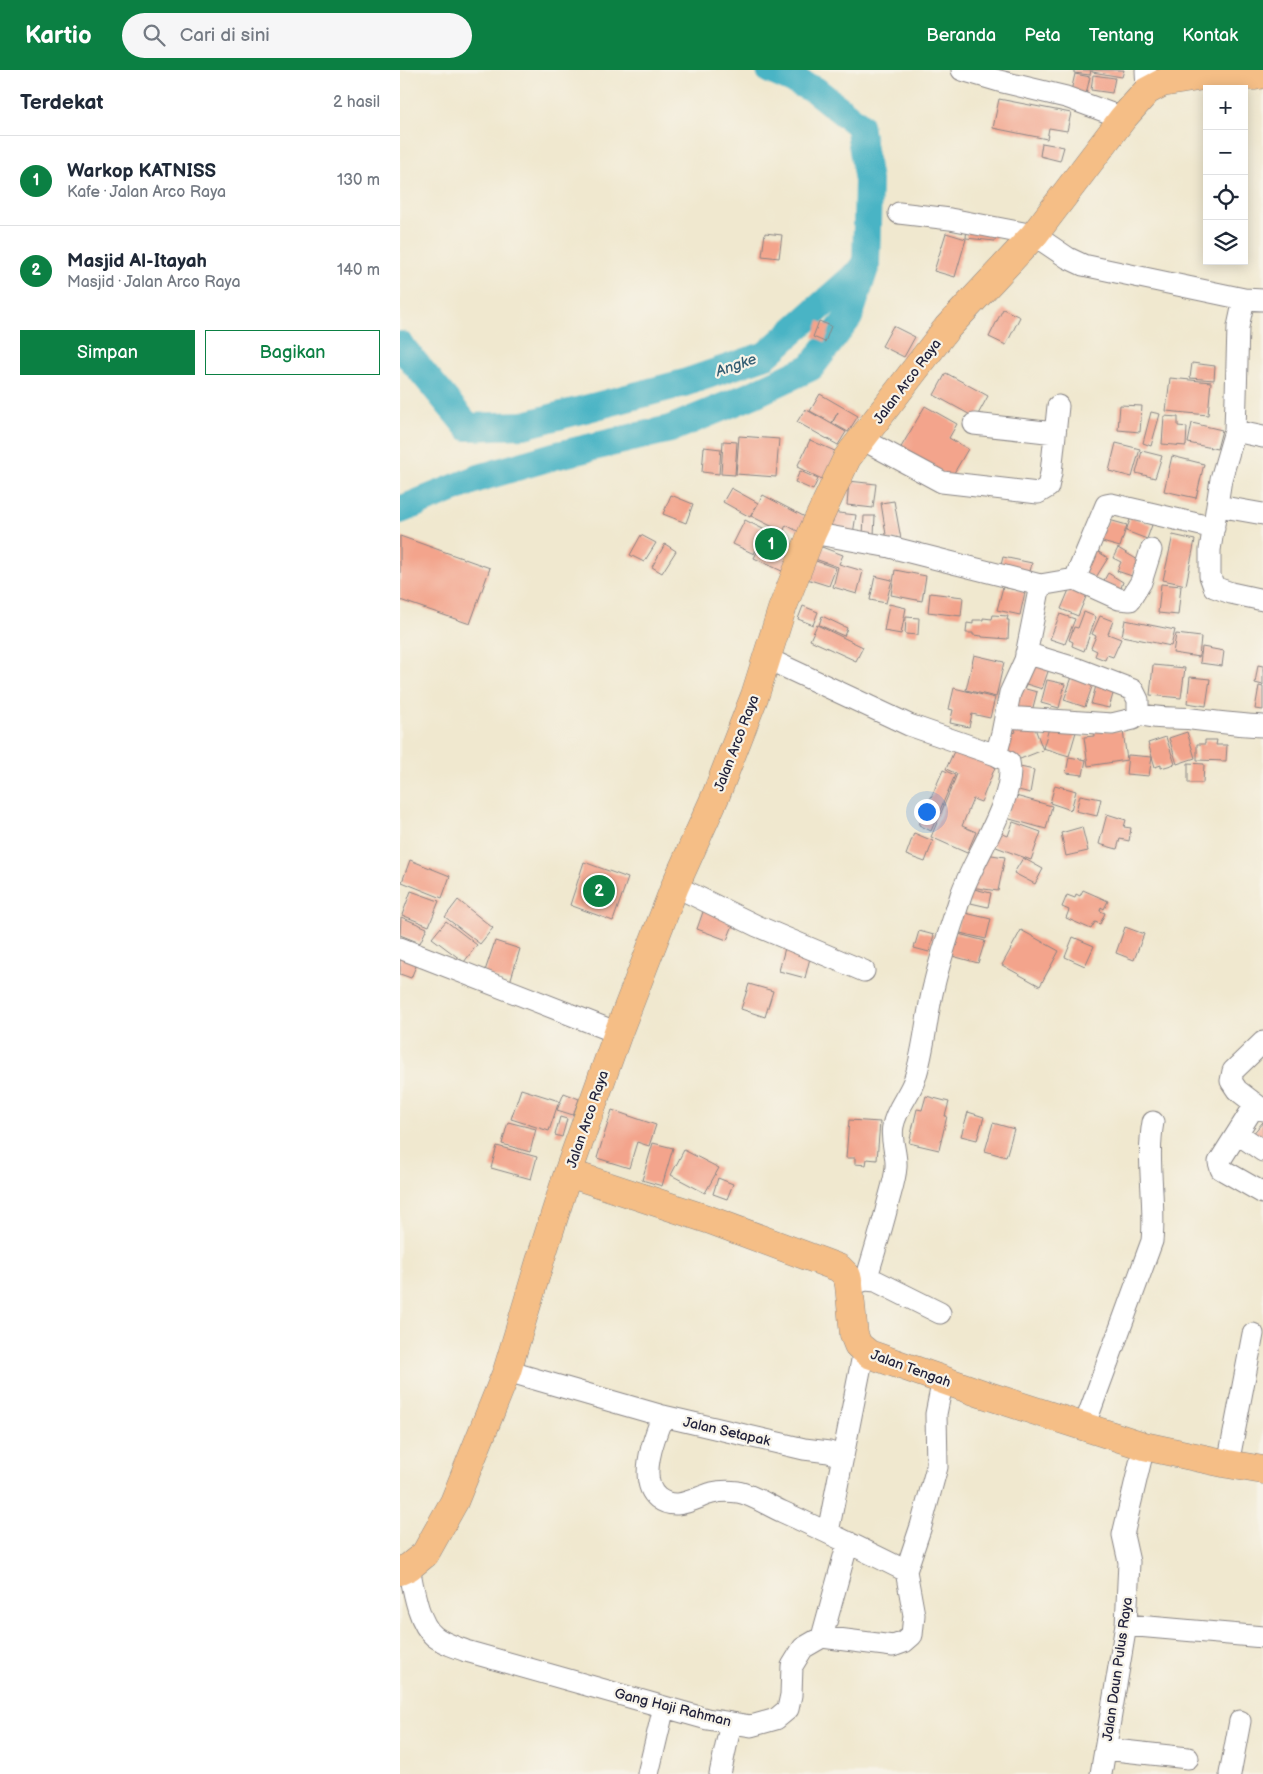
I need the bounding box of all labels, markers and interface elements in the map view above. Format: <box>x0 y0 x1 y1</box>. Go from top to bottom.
search box <box>122 13 472 58</box>
text: Kartio <box>25 21 92 50</box>
icon: search <box>140 21 168 49</box>
text: Cari di sini <box>180 24 270 47</box>
text: Beranda <box>926 25 996 46</box>
text: Peta <box>1024 25 1061 46</box>
text: Tentang <box>1089 25 1154 46</box>
text: Kontak <box>1182 25 1238 46</box>
map controls <box>1203 85 1248 265</box>
button: + <box>1203 85 1248 130</box>
text: Terdekat <box>20 90 104 115</box>
text: 2 hasil <box>333 93 380 112</box>
button: − <box>1203 130 1248 175</box>
text: Warkop KATNISS <box>67 160 216 183</box>
text: 1 <box>33 171 39 190</box>
text: 130 m <box>337 171 380 190</box>
button: locate <box>1203 175 1248 220</box>
text: Kafe · Jalan Arco Raya <box>67 183 226 202</box>
button: layers <box>1203 220 1248 265</box>
text: Masjid Al-Itayah <box>67 250 207 273</box>
text: 2 <box>31 261 41 280</box>
text: 140 m <box>337 261 380 280</box>
text: Masjid · Jalan Arco Raya <box>67 273 240 292</box>
button: Simpan <box>20 330 195 375</box>
button: Bagikan <box>205 330 380 375</box>
street label: Jalan Arco Raya <box>870 335 945 427</box>
water label: Angke <box>712 350 759 382</box>
pin: 1 <box>755 525 787 563</box>
street label: Jalan Arco Raya <box>710 693 763 794</box>
your location <box>914 799 940 825</box>
pin: 2 <box>583 872 615 910</box>
street label: Jalan Arco Raya <box>563 1068 612 1170</box>
street label: Jalan Tengah <box>868 1346 953 1391</box>
street label: Jalan Setapak <box>682 1413 772 1450</box>
street label: Jalan Daun Pulus Raya <box>1099 1596 1136 1742</box>
street label: Gang Haji Rahman <box>613 1685 733 1730</box>

